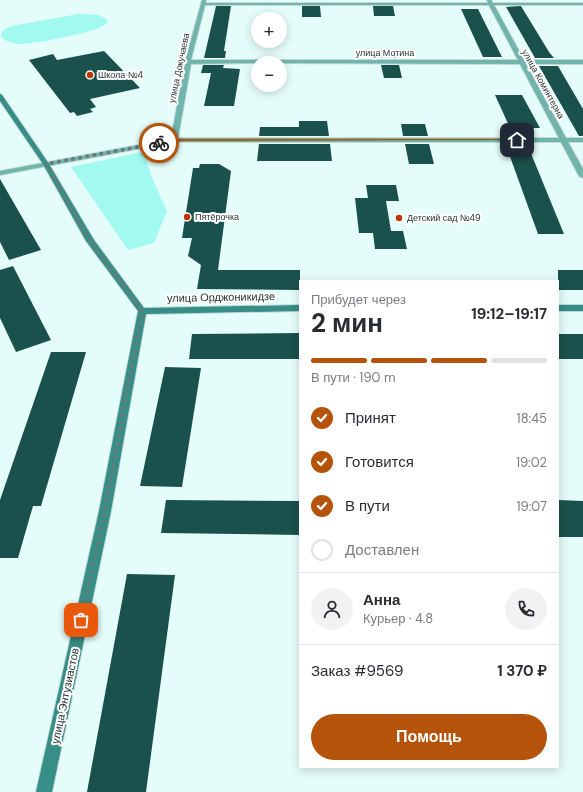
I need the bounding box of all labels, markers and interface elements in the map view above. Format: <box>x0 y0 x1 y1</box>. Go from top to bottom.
map controls <box>251 12 287 92</box>
button: + <box>251 12 287 48</box>
street label: улица Докучаева <box>166 32 192 104</box>
street label: улица Мотина <box>356 47 414 59</box>
street label: улица Коминтерна <box>519 47 567 121</box>
button: − <box>251 56 287 92</box>
place label: Школа №4 <box>98 69 143 81</box>
marker: Школа №4 <box>85 70 95 80</box>
courier <box>139 123 179 163</box>
pin <box>500 123 534 157</box>
icon: home <box>506 129 528 151</box>
icon: bike <box>148 132 170 154</box>
place label: Пятёрочка <box>195 211 239 223</box>
marker: Пятёрочка <box>182 212 192 222</box>
place label: Детский сад №49 <box>407 212 481 224</box>
marker: Детский сад №49 <box>394 213 404 223</box>
street label: улица Орджоникидзе <box>167 289 275 305</box>
text: Прибудет через <box>311 291 406 308</box>
text: 19:12–19:17 <box>471 304 547 324</box>
text: 2 мин <box>311 306 383 340</box>
text: В пути · 190 m <box>311 369 396 386</box>
icon: check <box>311 407 333 429</box>
text: Принят <box>345 408 396 428</box>
text: 18:45 <box>517 410 547 427</box>
icon: check <box>311 451 333 473</box>
text: Готовится <box>345 452 414 472</box>
text: 19:02 <box>516 454 547 471</box>
icon: check <box>311 495 333 517</box>
text: В пути <box>345 496 390 516</box>
text: 19:07 <box>517 498 547 515</box>
text: Доставлен <box>345 540 419 560</box>
button: person <box>311 588 353 630</box>
button: phone <box>505 588 547 630</box>
text: Анна <box>363 590 400 610</box>
pin <box>64 603 98 637</box>
icon: bag <box>70 609 92 631</box>
text: Курьер · 4.8 <box>363 610 433 627</box>
street label: улица Энтузиастов <box>48 647 82 745</box>
text: Заказ #9569 <box>311 661 404 681</box>
text: 1 370 ₽ <box>497 661 547 681</box>
button: Помощь <box>311 714 547 760</box>

